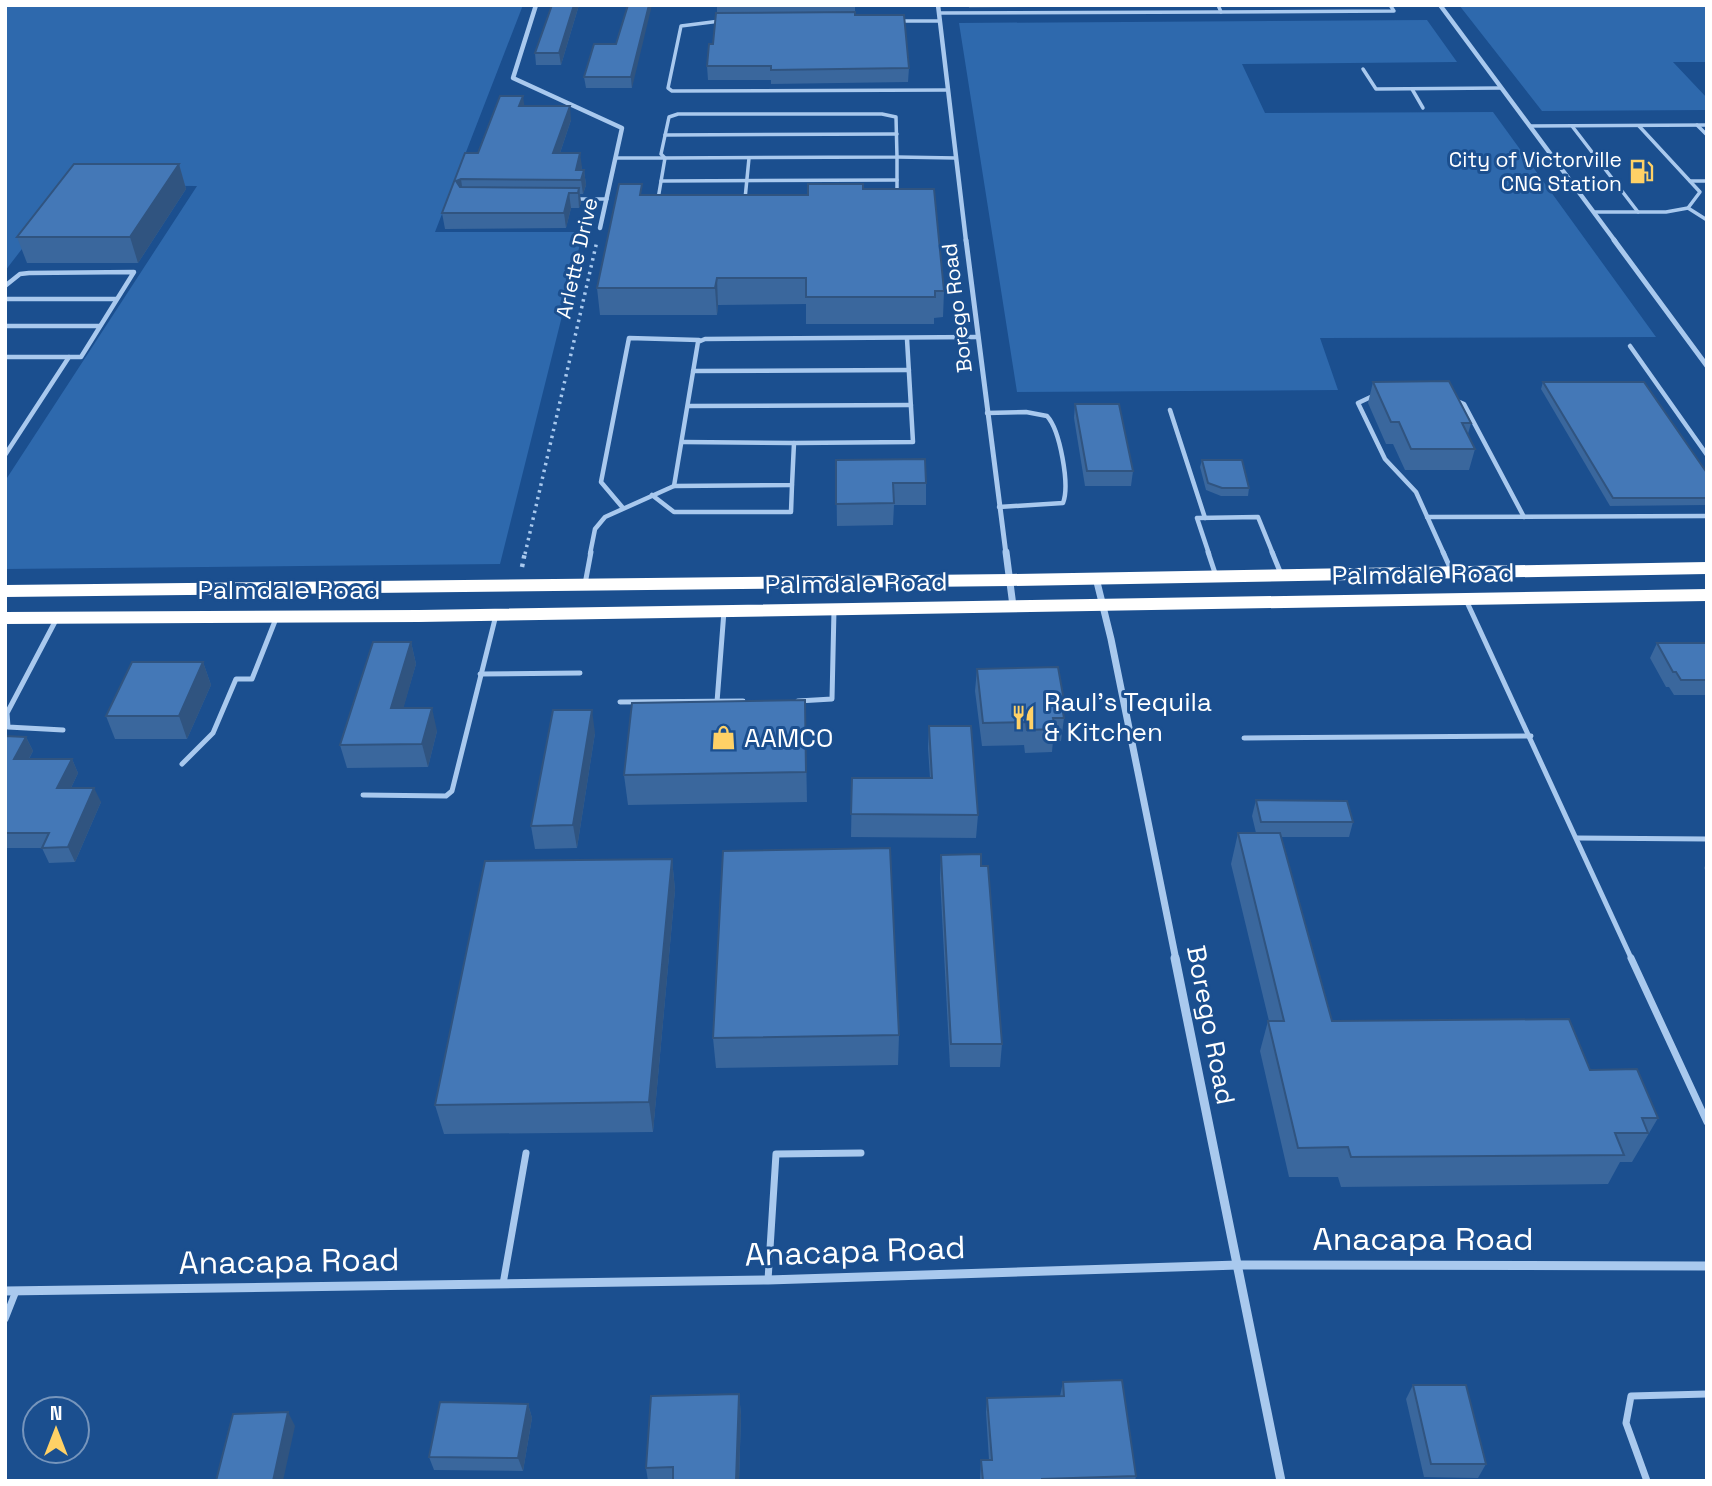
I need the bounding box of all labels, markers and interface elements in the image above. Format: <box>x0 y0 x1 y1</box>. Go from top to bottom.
place label: City of Victorville CNG Station <box>1449 146 1622 197</box>
fuel station icon: City of Victorville CNG Station <box>1628 158 1656 186</box>
street label: Arlette Drive <box>549 195 604 321</box>
street label: Borego Road <box>935 242 978 374</box>
street label: Palmdale Road <box>1331 555 1515 593</box>
street label: Palmdale Road <box>764 564 948 602</box>
street label: Palmdale Road <box>198 573 380 607</box>
place label: Raul's Tequila & Kitchen <box>1044 685 1212 749</box>
restaurant icon: Raul's Tequila & Kitchen <box>1010 703 1038 731</box>
place label: AAMCO <box>744 721 833 755</box>
shop icon: AAMCO <box>710 724 738 752</box>
street label: Borego Road <box>1179 943 1243 1107</box>
street label: Anacapa Road <box>1312 1219 1534 1259</box>
street label: Anacapa Road <box>744 1227 966 1275</box>
street label: Anacapa Road <box>178 1239 400 1283</box>
north arrow <box>21 1395 91 1465</box>
text: N <box>50 1401 62 1426</box>

